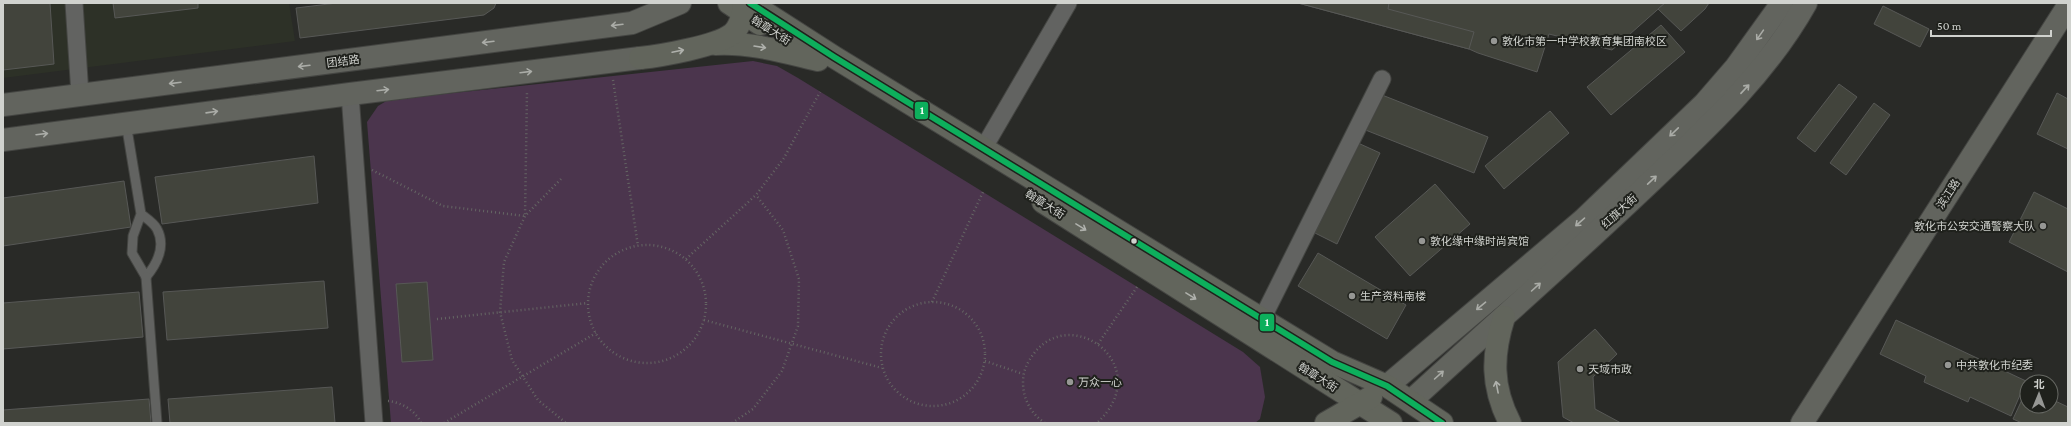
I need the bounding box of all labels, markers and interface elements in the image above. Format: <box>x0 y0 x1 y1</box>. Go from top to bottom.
scale bar <box>1931 12 2051 38</box>
street label: 翰章大街 <box>749 13 793 47</box>
text: 50 m <box>1937 19 1962 33</box>
one-way arrow <box>611 21 624 29</box>
one-way arrow <box>1756 30 1764 41</box>
place label: 敦化市第一中学校教育集团南校区 <box>1502 35 1667 47</box>
marker: 敦化市第一中学校教育集团南校区 <box>1489 36 1499 46</box>
one-way arrow <box>482 38 495 46</box>
one-way arrow <box>753 43 766 51</box>
one-way arrow <box>672 46 685 54</box>
street label: 团结路 <box>326 53 360 69</box>
one-way arrow <box>298 62 311 70</box>
one-way arrow <box>519 69 532 76</box>
one-way arrow <box>169 79 182 86</box>
one-way arrow <box>1740 84 1749 94</box>
one-way arrow <box>376 86 389 94</box>
line badge: 1 <box>914 101 929 120</box>
text: 1 <box>920 104 924 116</box>
one-way arrow <box>205 108 218 116</box>
one-way arrow <box>1669 127 1679 137</box>
one-way arrow <box>35 131 48 138</box>
one-way arrow <box>1647 175 1657 185</box>
street label: 滨江路 <box>1934 177 1962 211</box>
street label: 翰章大街 <box>1023 187 1067 221</box>
street label: 红旗大街 <box>1599 192 1639 230</box>
one-way arrow <box>1575 217 1585 226</box>
place label: 敦化市公安交通警察大队 <box>1914 220 2035 232</box>
marker: 敦化市公安交通警察大队 <box>2038 221 2048 231</box>
one-way arrow <box>1075 223 1086 231</box>
place label: 敦化缘中缘时尚宾馆 <box>1430 235 1529 247</box>
unlabelled marker <box>1129 236 1139 246</box>
marker: 敦化缘中缘时尚宾馆 <box>1417 236 1427 246</box>
one-way arrow <box>1531 283 1541 292</box>
place label: 生产资料南楼 <box>1360 290 1426 302</box>
marker: 生产资料南楼 <box>1347 291 1357 301</box>
one-way arrow <box>1185 293 1197 301</box>
one-way arrow <box>1475 302 1486 311</box>
line badge: 1 <box>1259 313 1275 332</box>
text: 1 <box>1265 316 1269 328</box>
place label: 中共敦化市纪委 <box>1956 359 2033 371</box>
street label: 翰章大街 <box>1296 360 1340 394</box>
marker: 中共敦化市纪委 <box>1943 360 1953 370</box>
place label: 天域市政 <box>1588 363 1632 375</box>
marker: 天域市政 <box>1575 364 1585 374</box>
one-way arrow <box>1434 370 1445 379</box>
north arrow <box>2019 374 2059 414</box>
place label: 万众一心 <box>1078 376 1122 388</box>
marker: 万众一心 <box>1065 377 1075 387</box>
text: 北 <box>2034 378 2045 390</box>
one-way arrow <box>1493 380 1501 393</box>

